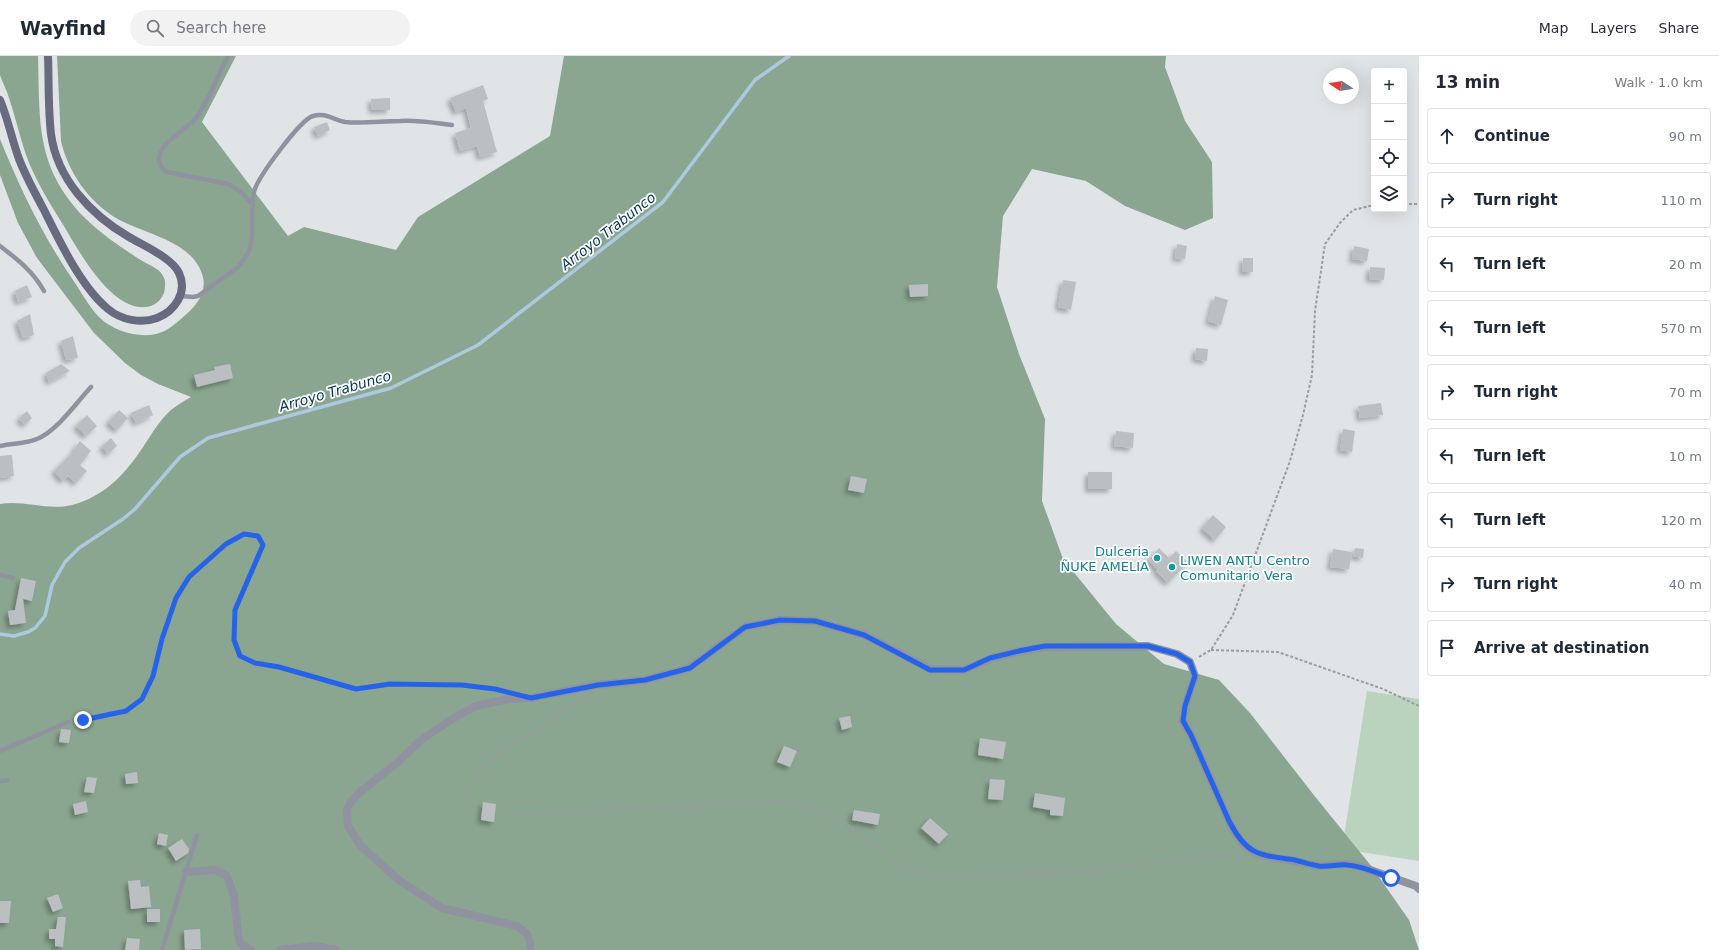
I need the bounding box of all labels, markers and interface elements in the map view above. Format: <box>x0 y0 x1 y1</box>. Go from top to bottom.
search box <box>130 10 410 46</box>
text: Wayfind <box>20 17 106 39</box>
icon: search <box>144 17 166 39</box>
text: Search here <box>176 19 266 37</box>
text: Map <box>1539 20 1568 36</box>
text: Layers <box>1590 20 1637 36</box>
text: Share <box>1659 20 1699 36</box>
north arrow <box>1323 68 1359 104</box>
map controls <box>1371 68 1407 212</box>
button: + <box>1371 68 1407 104</box>
text: 13 min <box>1435 72 1500 92</box>
text: Walk · 1.0 km <box>1614 75 1703 90</box>
button: − <box>1371 104 1407 140</box>
icon: ahead <box>1436 125 1458 147</box>
text: Continue <box>1474 127 1550 145</box>
text: 90 m <box>1669 129 1702 144</box>
button: locate <box>1371 140 1407 176</box>
button: layers <box>1371 176 1407 212</box>
water label: Arroyo Trabunco <box>557 189 658 274</box>
icon: right <box>1436 189 1458 211</box>
text: Turn right <box>1474 191 1558 209</box>
text: 110 m <box>1660 193 1702 208</box>
icon: left <box>1436 253 1458 275</box>
text: Turn left <box>1474 255 1546 273</box>
text: 20 m <box>1669 257 1702 272</box>
icon: left <box>1436 317 1458 339</box>
text: Turn left <box>1474 319 1546 337</box>
text: 570 m <box>1660 321 1702 336</box>
water label: Arroyo Trabunco <box>276 367 393 415</box>
icon: right <box>1436 381 1458 403</box>
text: Turn right <box>1474 383 1558 401</box>
text: 70 m <box>1669 385 1702 400</box>
icon: left <box>1436 445 1458 467</box>
text: Turn left <box>1474 447 1546 465</box>
text: 10 m <box>1669 449 1702 464</box>
icon: left <box>1436 509 1458 531</box>
text: Turn left <box>1474 511 1546 529</box>
text: 120 m <box>1660 513 1702 528</box>
place label: Dulceria ÑUKE AMELIA <box>1061 544 1149 574</box>
marker: Dulceria ÑUKE AMELIA <box>1152 553 1162 563</box>
place label: LIWEN ANTU Centro Comunitario Vera <box>1180 553 1310 583</box>
marker: LIWEN ANTU Centro Comunitario Vera <box>1167 562 1177 572</box>
icon: right <box>1436 573 1458 595</box>
text: Turn right <box>1474 575 1558 593</box>
text: 40 m <box>1669 577 1702 592</box>
icon: arrive <box>1436 637 1458 659</box>
text: Arrive at destination <box>1474 639 1649 657</box>
route end <box>74 711 92 729</box>
route start <box>1382 869 1400 887</box>

